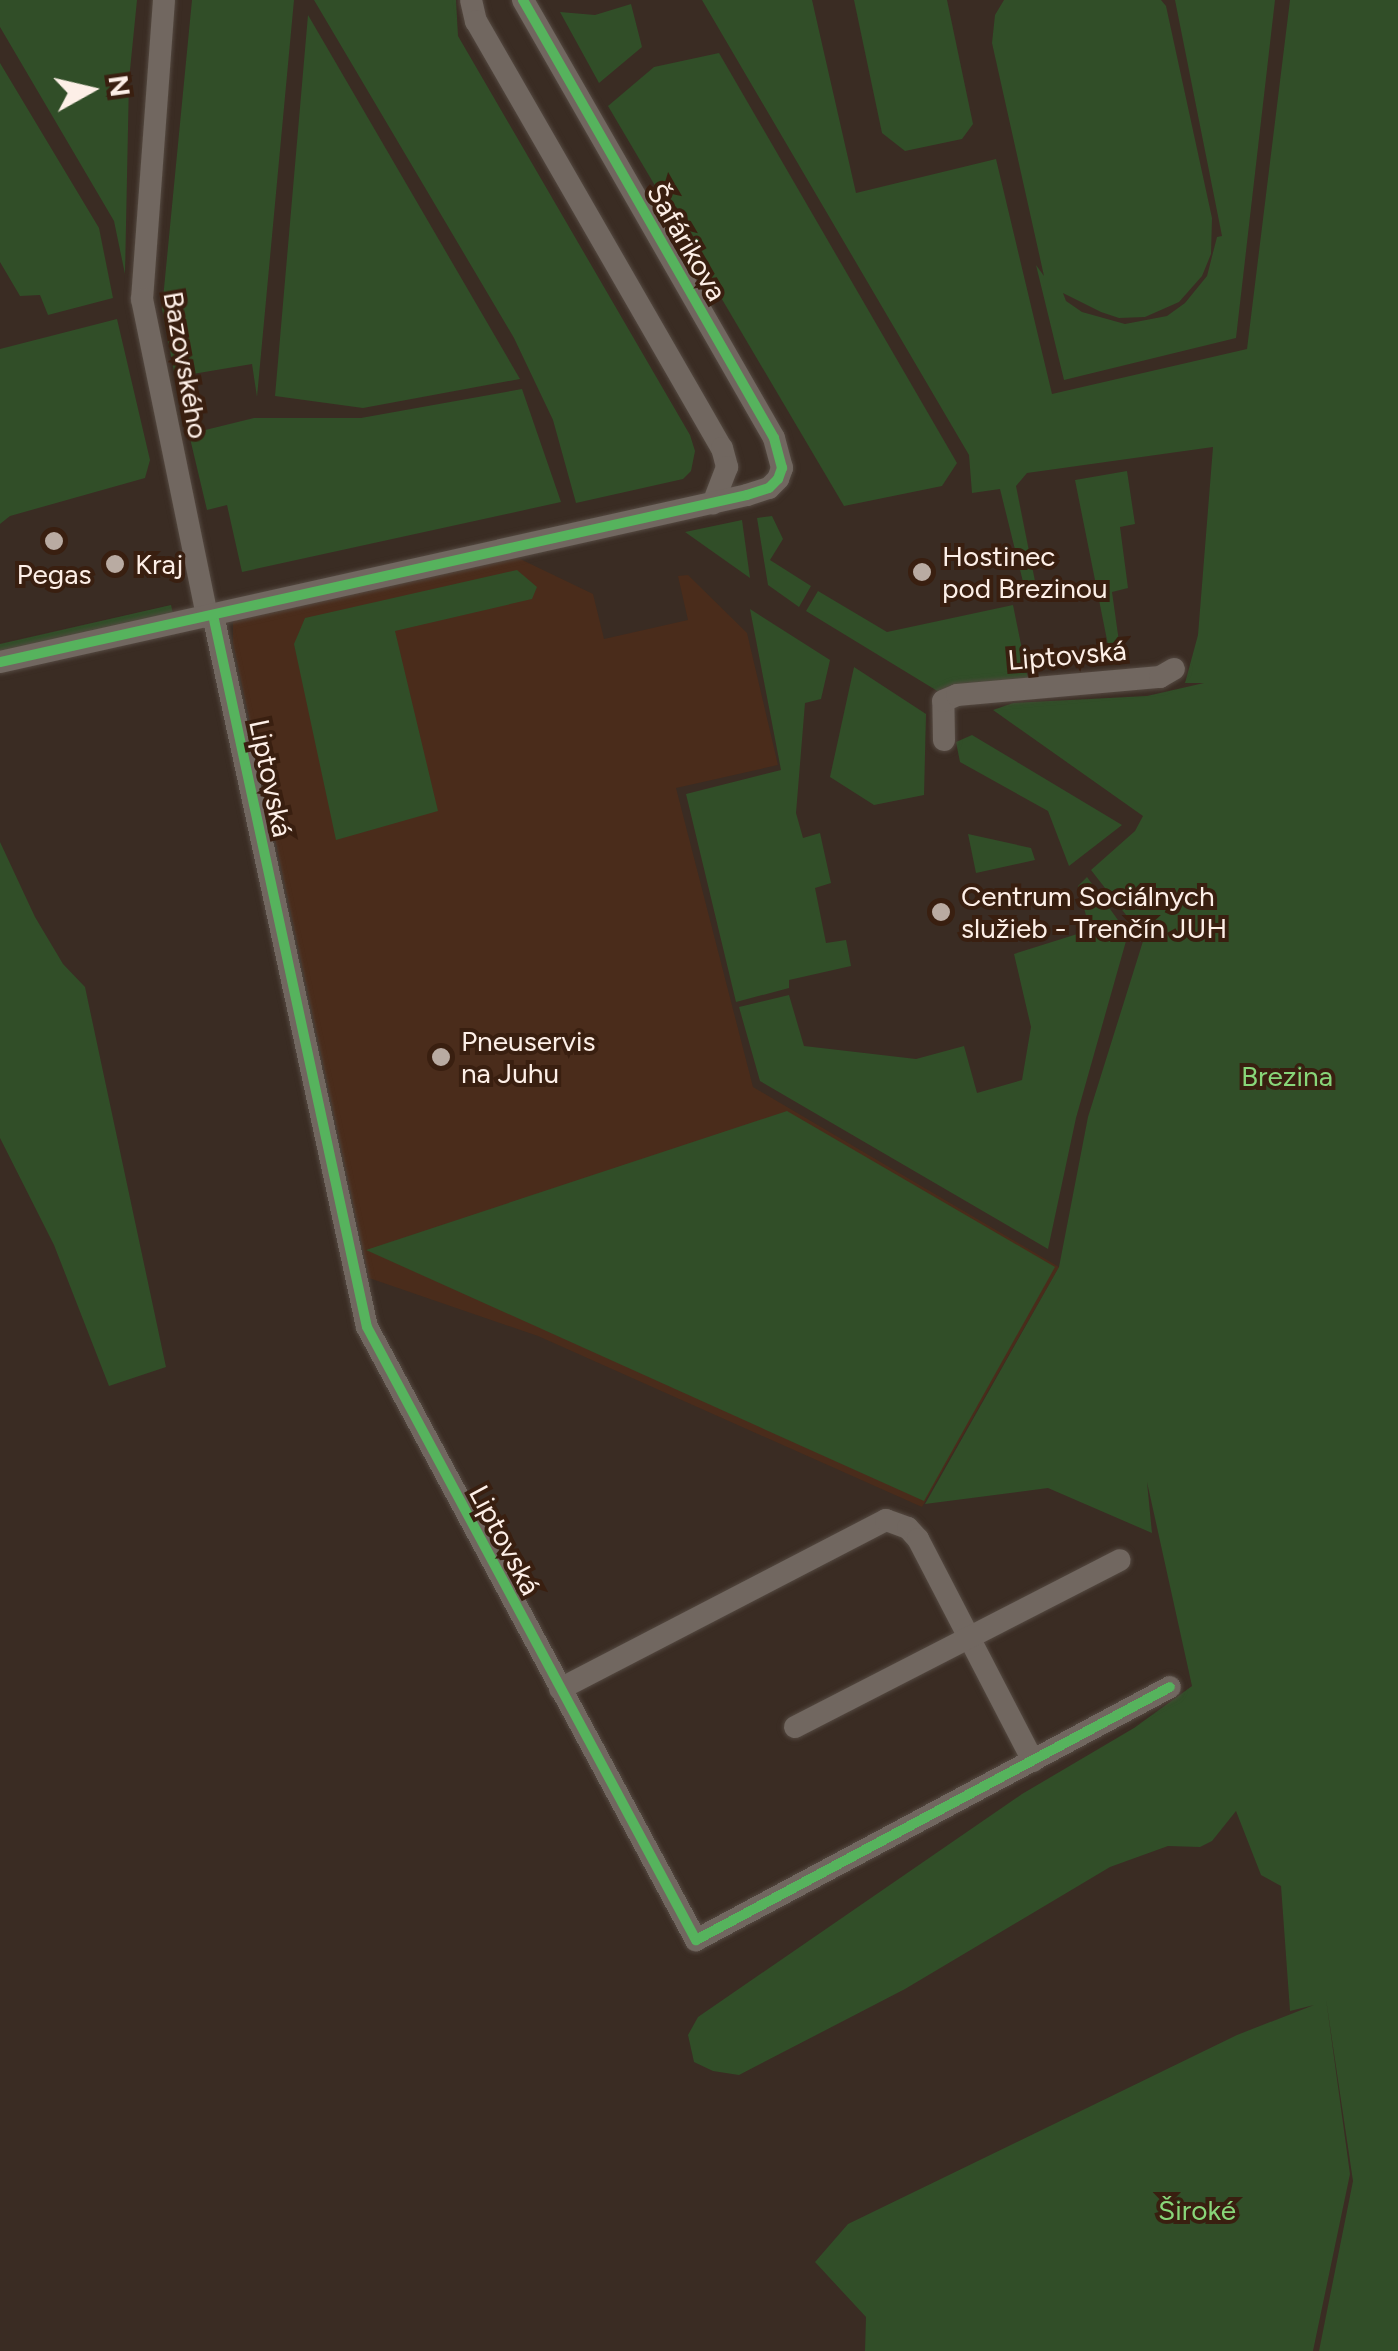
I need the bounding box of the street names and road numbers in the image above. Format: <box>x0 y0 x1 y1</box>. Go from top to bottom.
street label: Šafárikova <box>640 177 734 307</box>
street label: Bazovského <box>157 289 215 441</box>
street label: Liptovská <box>1006 633 1128 677</box>
street label: Liptovská <box>242 716 300 840</box>
street label: Liptovská <box>462 1480 548 1600</box>

